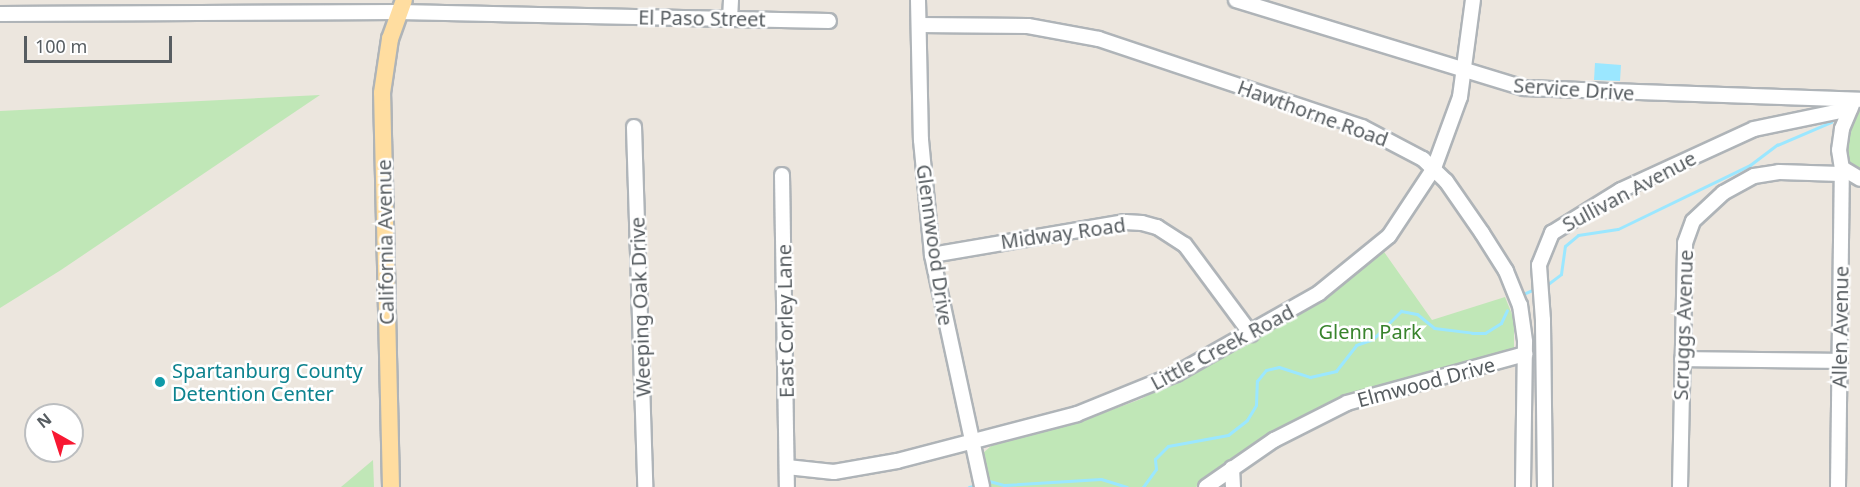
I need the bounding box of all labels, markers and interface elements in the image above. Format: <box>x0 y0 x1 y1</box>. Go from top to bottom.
street label: El Paso Street <box>638 5 766 31</box>
scale bar <box>27 24 176 62</box>
text: 100 m <box>35 34 87 58</box>
street label: Service Drive <box>1513 73 1635 105</box>
street label: Hawthorne Road <box>1234 75 1392 151</box>
street label: Sullivan Avenue <box>1558 146 1700 236</box>
street label: California Avenue <box>372 159 398 325</box>
street label: Glennwood Drive <box>912 163 958 327</box>
street label: Midway Road <box>999 212 1127 254</box>
street label: Weeping Oak Drive <box>625 217 655 397</box>
street label: East Corley Lane <box>772 244 798 398</box>
street label: Scruggs Avenue <box>1668 249 1698 401</box>
street label: Allen Avenue <box>1827 266 1853 388</box>
street label: Little Creek Road <box>1146 299 1298 395</box>
park label: Glenn Park <box>1318 319 1422 343</box>
street label: Elmwood Drive <box>1354 352 1498 412</box>
place label: Spartanburg County Detention Center <box>172 358 363 405</box>
marker: Spartanburg County Detention Center <box>153 375 167 389</box>
north arrow <box>24 403 84 463</box>
text: N <box>32 408 56 433</box>

